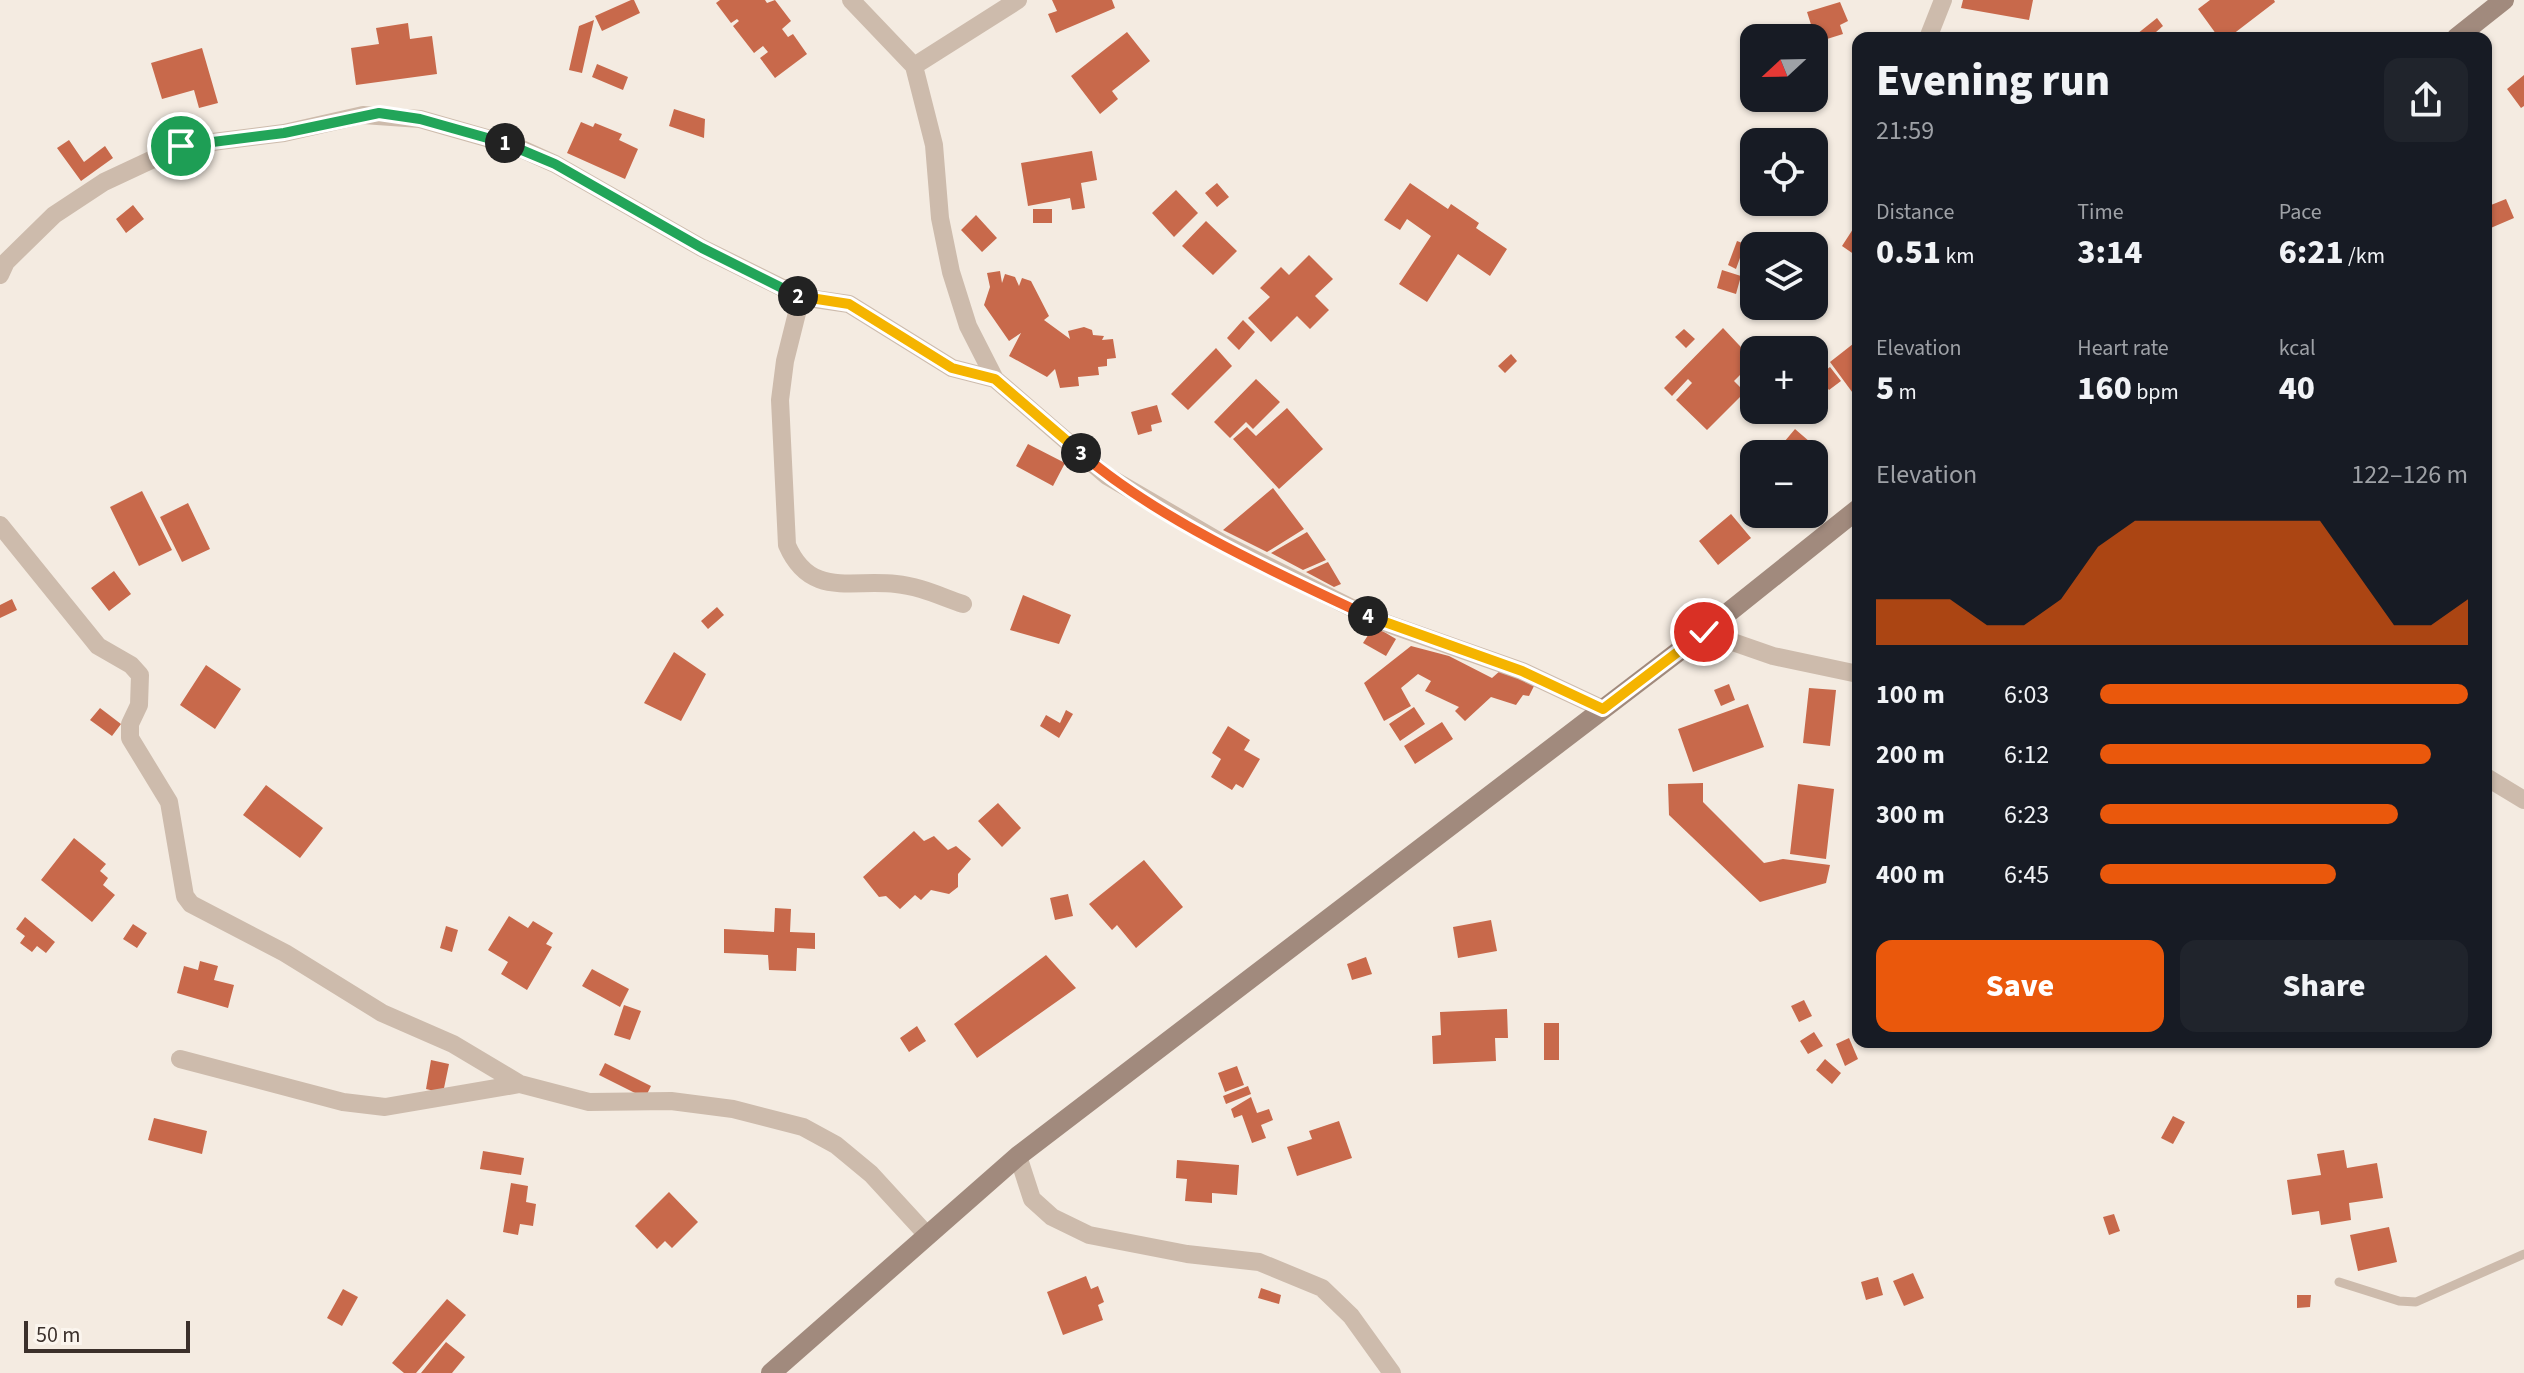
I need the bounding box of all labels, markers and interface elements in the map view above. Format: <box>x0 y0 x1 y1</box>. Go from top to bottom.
north arrow <box>1740 24 1828 112</box>
map controls <box>1740 24 1828 528</box>
text: Evening run <box>1876 50 2110 113</box>
button: share <box>2384 58 2468 142</box>
pin <box>147 112 215 180</box>
text: 21:59 <box>1876 112 1934 149</box>
pin: 1 <box>485 123 525 163</box>
icon: arrive <box>159 124 203 168</box>
text: 1 <box>499 127 511 159</box>
button: locate <box>1740 128 1828 216</box>
text: Distance <box>1876 196 1954 228</box>
text: Time <box>2077 196 2124 228</box>
text: Pace <box>2279 196 2322 228</box>
text: 0.51 <box>1876 228 1941 277</box>
text: 3:14 <box>2077 228 2142 277</box>
text: 6:21 <box>2279 228 2344 277</box>
button: layers <box>1740 232 1828 320</box>
text: km <box>1941 240 1975 272</box>
text: /km <box>2344 240 2385 272</box>
pin: 2 <box>778 276 818 316</box>
text: 2 <box>792 280 804 312</box>
text: Elevation <box>1876 332 1962 364</box>
text: Heart rate <box>2077 332 2169 364</box>
text: kcal <box>2279 332 2316 364</box>
button: + <box>1740 336 1828 424</box>
text: 5 <box>1876 364 1894 413</box>
text: 160 <box>2077 364 2132 413</box>
text: 40 <box>2279 364 2315 413</box>
text: m <box>1894 376 1917 408</box>
text: bpm <box>2132 376 2179 408</box>
pin: 3 <box>1061 433 1101 473</box>
text: 3 <box>1075 437 1087 469</box>
button: − <box>1740 440 1828 528</box>
text: Elevation <box>1876 456 1977 493</box>
text: 122–126 m <box>2351 456 2468 493</box>
pin: 4 <box>1348 596 1388 636</box>
pin <box>1670 598 1738 666</box>
text: 4 <box>1362 600 1374 632</box>
icon: check <box>1682 610 1726 654</box>
text: 100 m <box>1876 676 1945 713</box>
text: 6:03 <box>2004 676 2049 713</box>
text: 200 m <box>1876 736 1945 773</box>
text: 6:12 <box>2004 736 2049 773</box>
text: 300 m <box>1876 796 1945 833</box>
text: 6:23 <box>2004 796 2049 833</box>
text: 400 m <box>1876 856 1945 893</box>
text: 6:45 <box>2004 856 2049 893</box>
button: Save <box>1876 940 2164 1032</box>
button: Share <box>2180 940 2468 1032</box>
scale bar <box>24 1317 190 1353</box>
text: 50 m <box>36 1319 81 1351</box>

